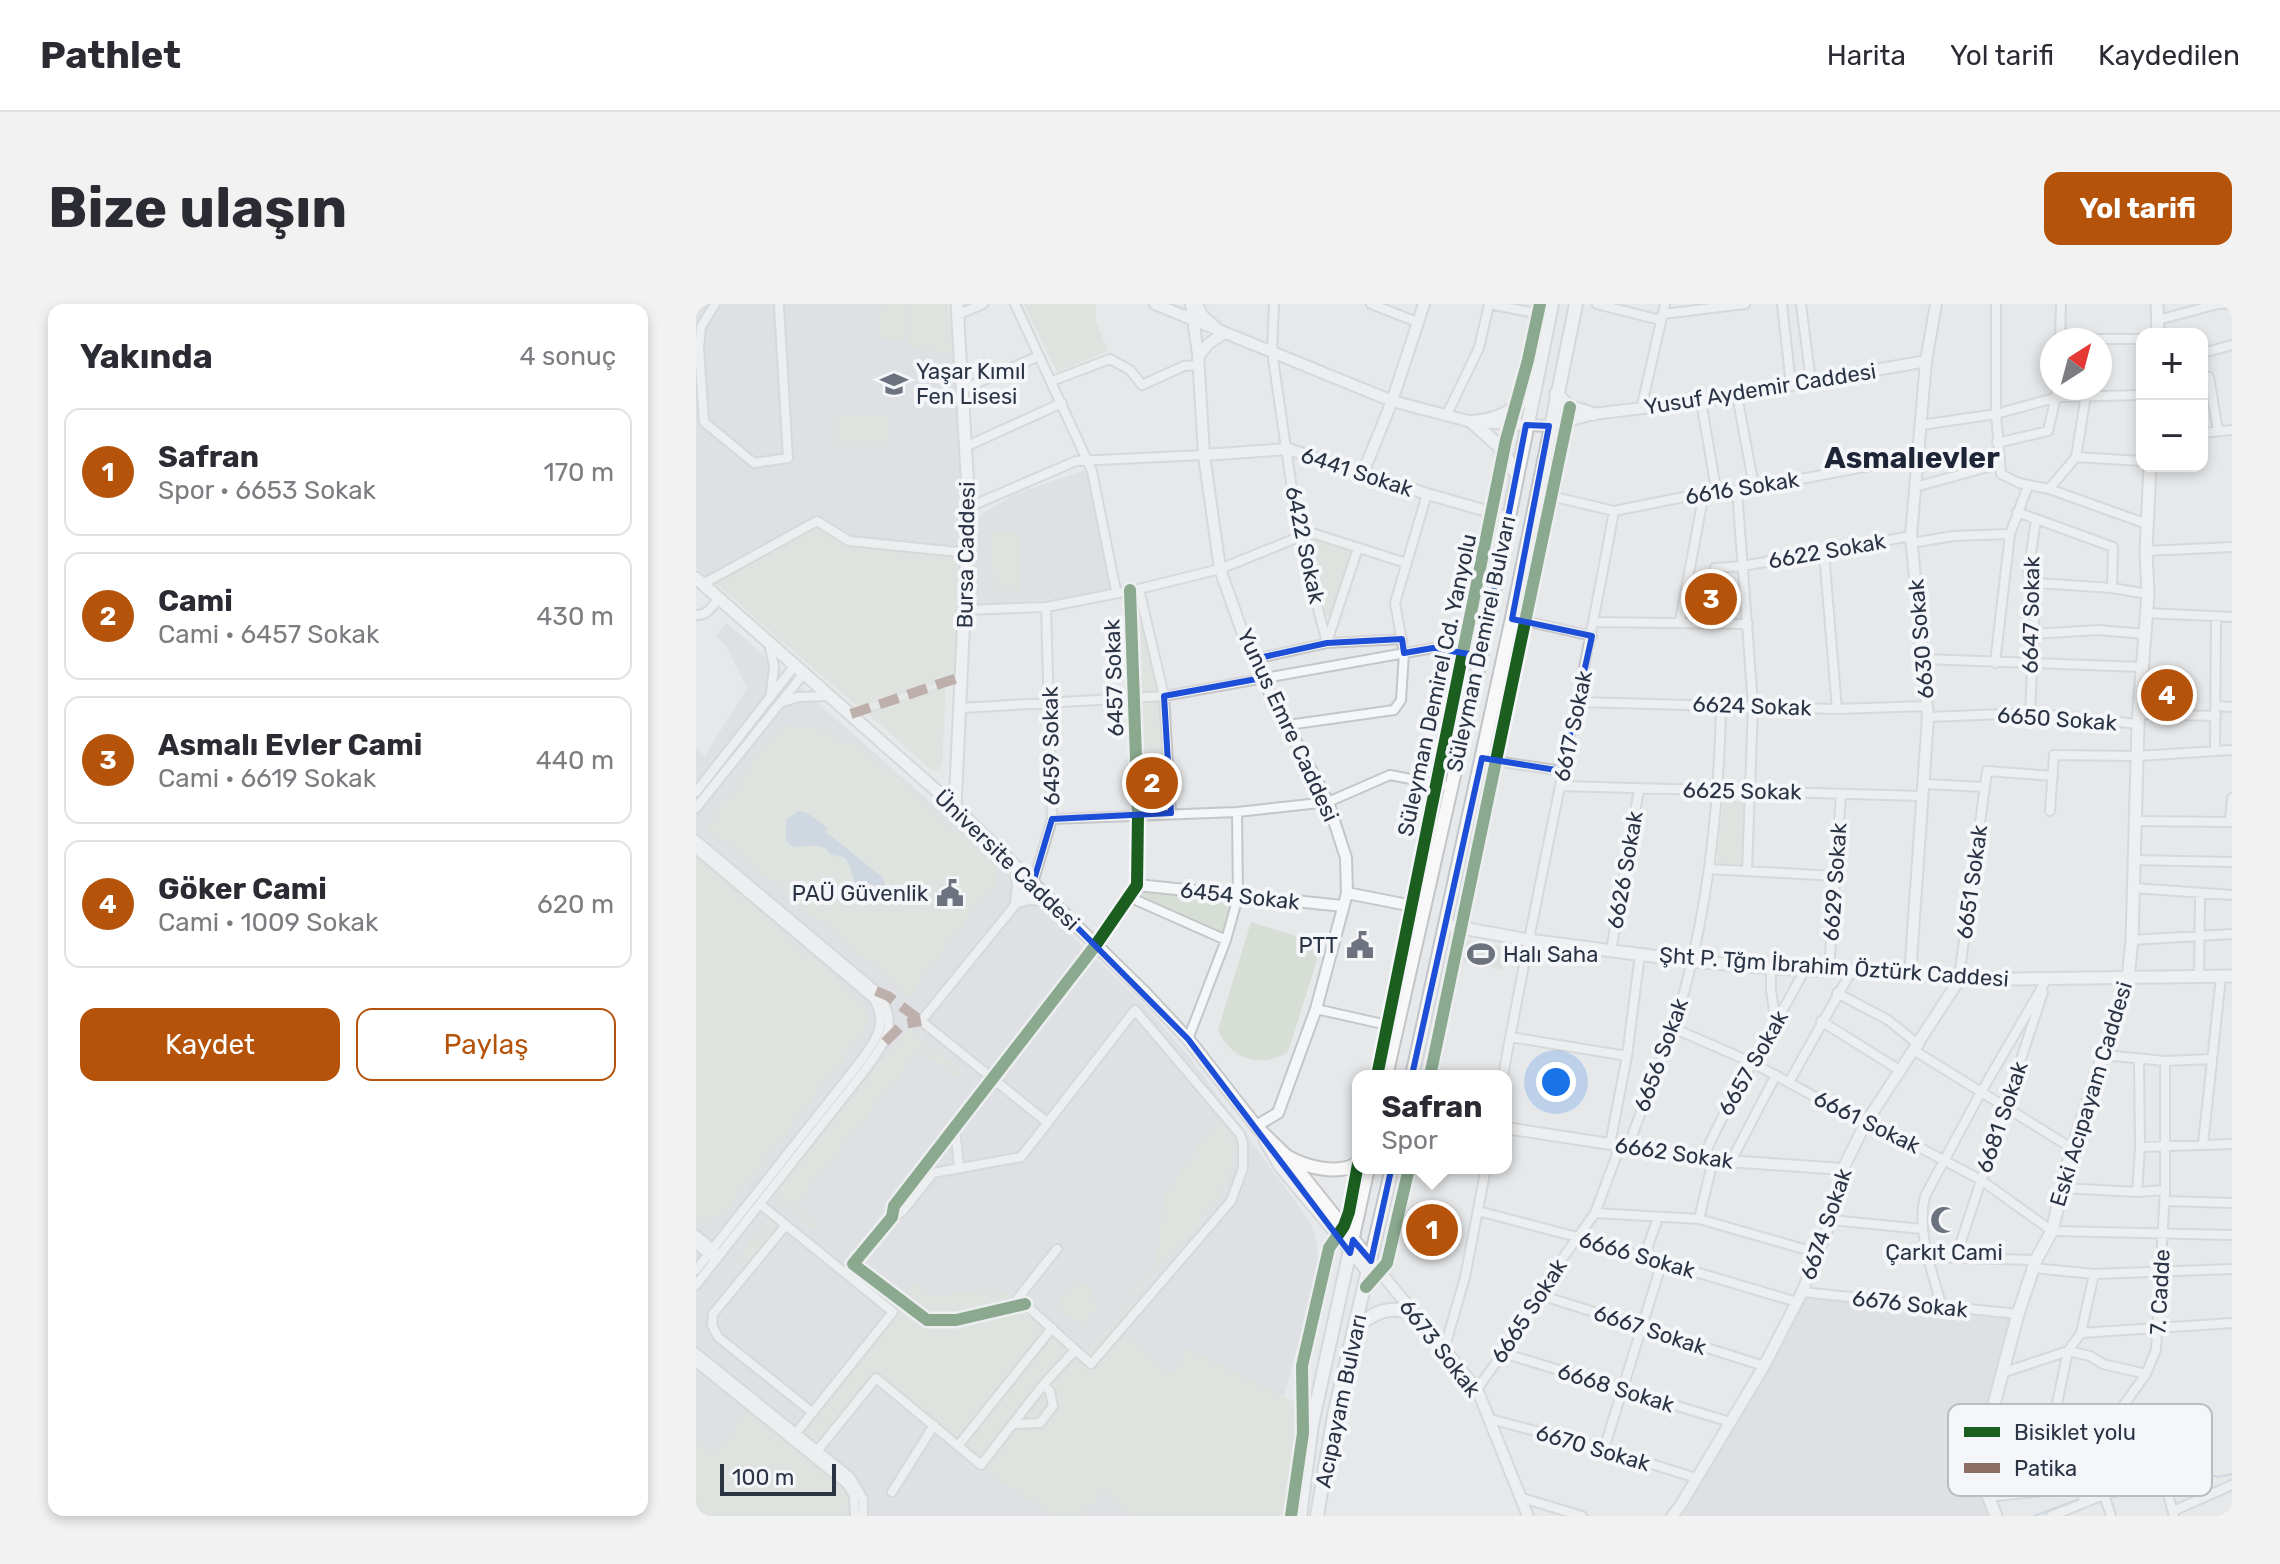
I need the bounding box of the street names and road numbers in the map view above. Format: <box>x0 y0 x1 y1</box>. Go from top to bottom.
street label: Yusuf Aydemir Caddesi <box>1642 357 1878 421</box>
street label: 6441 Sokak <box>1298 441 1417 503</box>
street label: 6616 Sokak <box>1683 466 1802 510</box>
street label: Bursa Caddesi <box>951 481 981 629</box>
street label: 6422 Sokak <box>1279 484 1331 607</box>
street label: Süleyman Demirel Bulvarı <box>1441 513 1521 775</box>
street label: 6622 Sokak <box>1766 527 1888 575</box>
street label: Süleyman Demirel Cd. Yanyolu <box>1392 531 1482 839</box>
street label: 6647 Sokak <box>2016 555 2046 674</box>
street label: 6630 Sokak <box>1902 577 1940 700</box>
street label: 6457 Sokak <box>1098 618 1130 737</box>
street label: Yunus Emre Caddesi <box>1231 624 1345 826</box>
street label: 6617 Sokak <box>1548 667 1598 784</box>
street label: 6459 Sokak <box>1036 685 1066 806</box>
street label: 6624 Sokak <box>1692 690 1813 722</box>
street label: 6650 Sokak <box>1996 701 2118 737</box>
street label: 6625 Sokak <box>1682 776 1802 806</box>
street label: Üniversite Caddesi <box>929 784 1085 936</box>
street label: 6626 Sokak <box>1601 808 1649 931</box>
street label: 6629 Sokak <box>1817 821 1853 942</box>
street label: 6651 Sokak <box>1951 823 1993 941</box>
street label: 6454 Sokak <box>1179 876 1302 916</box>
street label: Şht P. Tğm İbrahim Öztürk Caddesi <box>1658 941 2010 993</box>
street label: Eski Acıpayam Caddesi <box>2044 978 2138 1210</box>
street label: 6656 Sokak <box>1628 994 1694 1116</box>
street label: 6657 Sokak <box>1712 1005 1794 1121</box>
street label: 6681 Sokak <box>1970 1057 2034 1176</box>
street label: 6661 Sokak <box>1809 1085 1925 1160</box>
street label: 6662 Sokak <box>1613 1131 1735 1175</box>
street label: 6674 Sokak <box>1794 1164 1858 1283</box>
street label: 6666 Sokak <box>1576 1226 1699 1285</box>
street label: 7. Cadde <box>2144 1248 2176 1336</box>
street label: 6665 Sokak <box>1485 1253 1573 1368</box>
street label: 6676 Sokak <box>1851 1285 1970 1324</box>
street label: 6673 Sokak <box>1393 1294 1487 1403</box>
street label: 6667 Sokak <box>1590 1299 1710 1361</box>
street label: Acıpayam Bulvarı <box>1309 1312 1373 1490</box>
street label: 6668 Sokak <box>1555 1358 1678 1419</box>
street label: 6670 Sokak <box>1533 1419 1654 1477</box>

